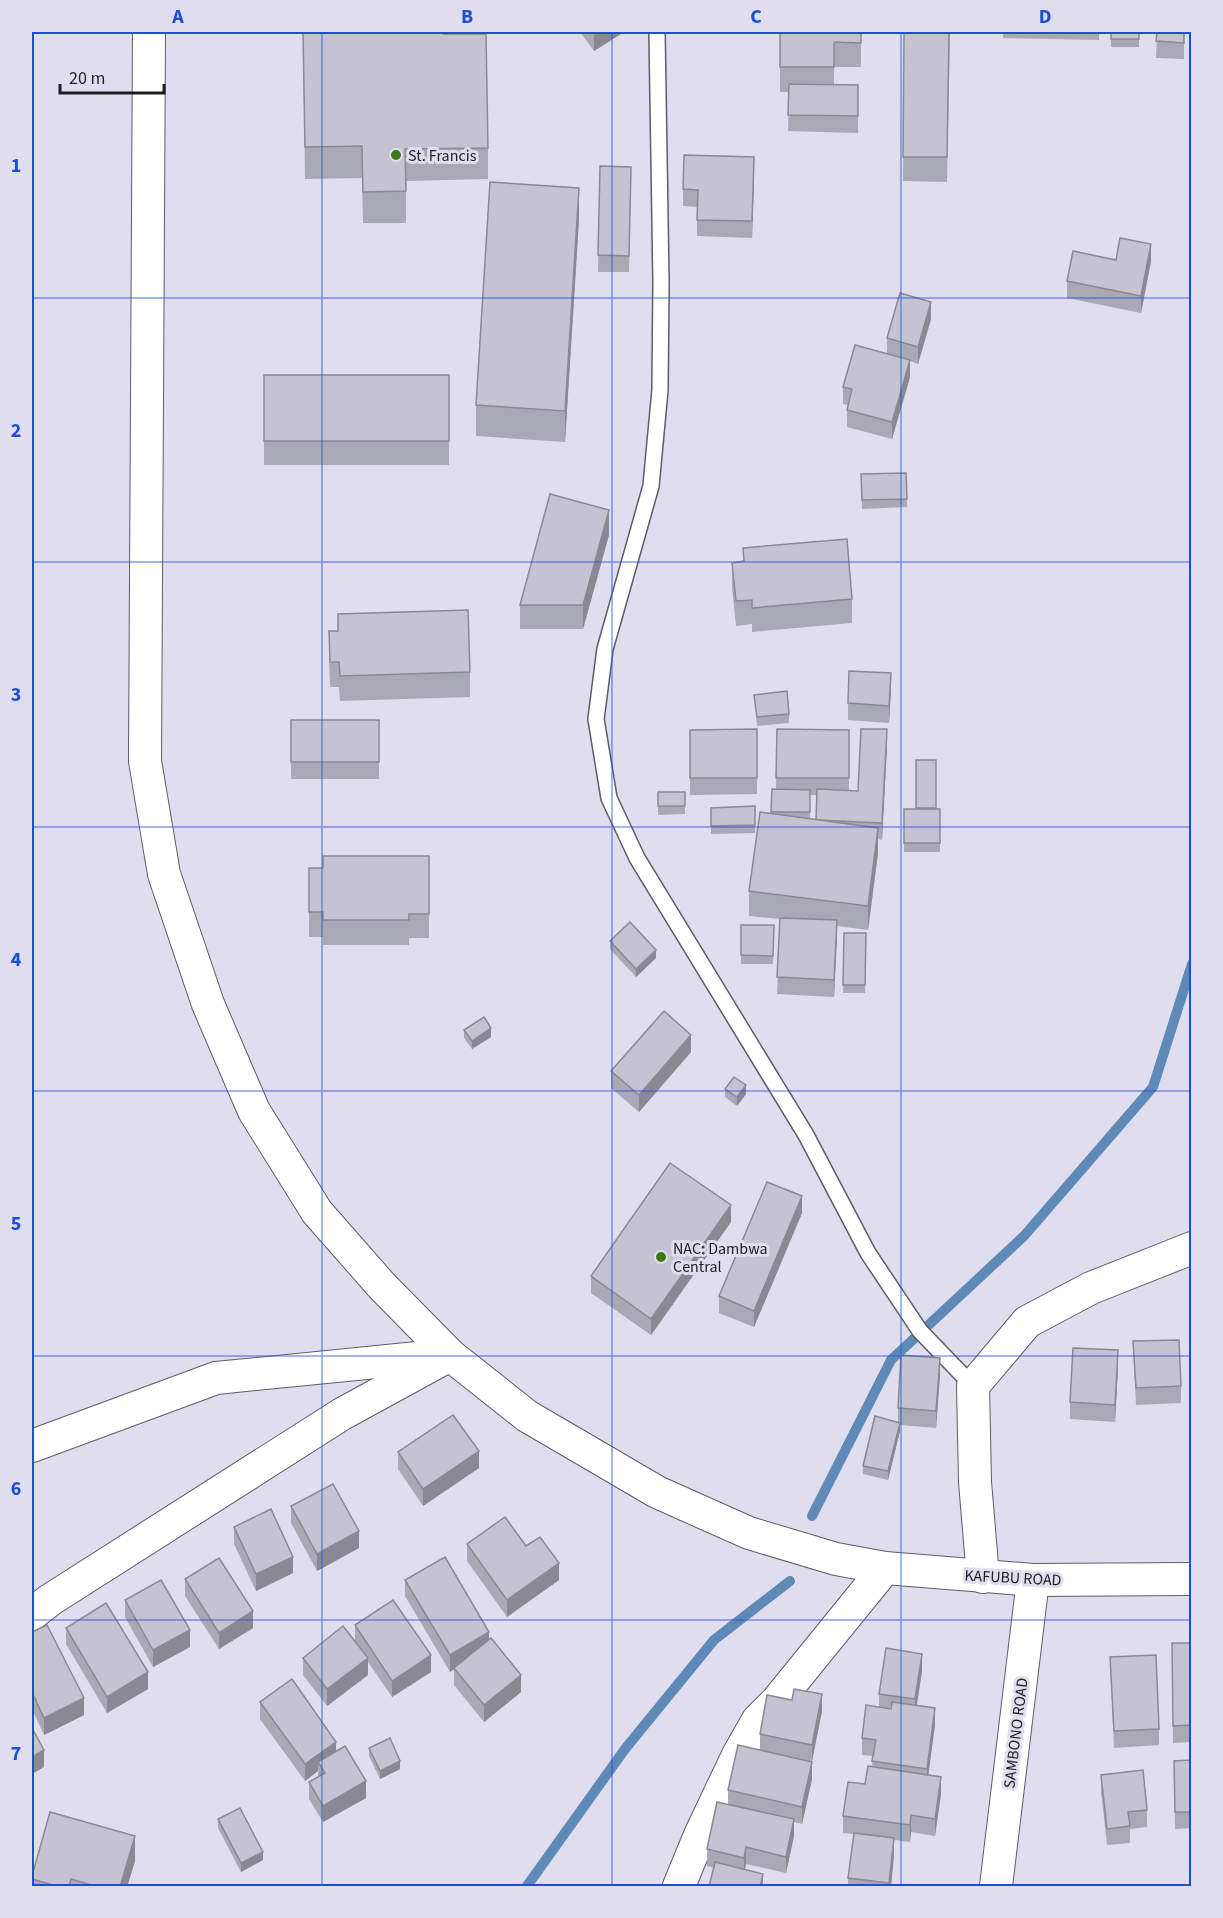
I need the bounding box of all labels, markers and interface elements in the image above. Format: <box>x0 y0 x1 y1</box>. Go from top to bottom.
text: A <box>171 3 184 31</box>
text: B <box>461 3 473 31</box>
text: C <box>750 3 762 31</box>
text: D <box>1039 3 1051 31</box>
scale bar <box>60 57 164 95</box>
text: 20 m <box>69 66 105 91</box>
place label: St. Francis <box>408 145 477 167</box>
marker: St. Francis <box>389 148 403 162</box>
text: 1 <box>11 152 21 180</box>
text: 2 <box>11 417 21 445</box>
text: 3 <box>11 681 21 709</box>
text: 4 <box>11 946 22 974</box>
text: 5 <box>11 1210 21 1238</box>
place label: NAC: Dambwa Central <box>673 1238 768 1278</box>
marker: NAC: Dambwa Central <box>654 1250 668 1264</box>
text: 6 <box>11 1475 21 1503</box>
street label: KAFUBU ROAD <box>964 1564 1062 1592</box>
street label: SAMBONO ROAD <box>998 1676 1034 1790</box>
text: 7 <box>11 1740 21 1768</box>

